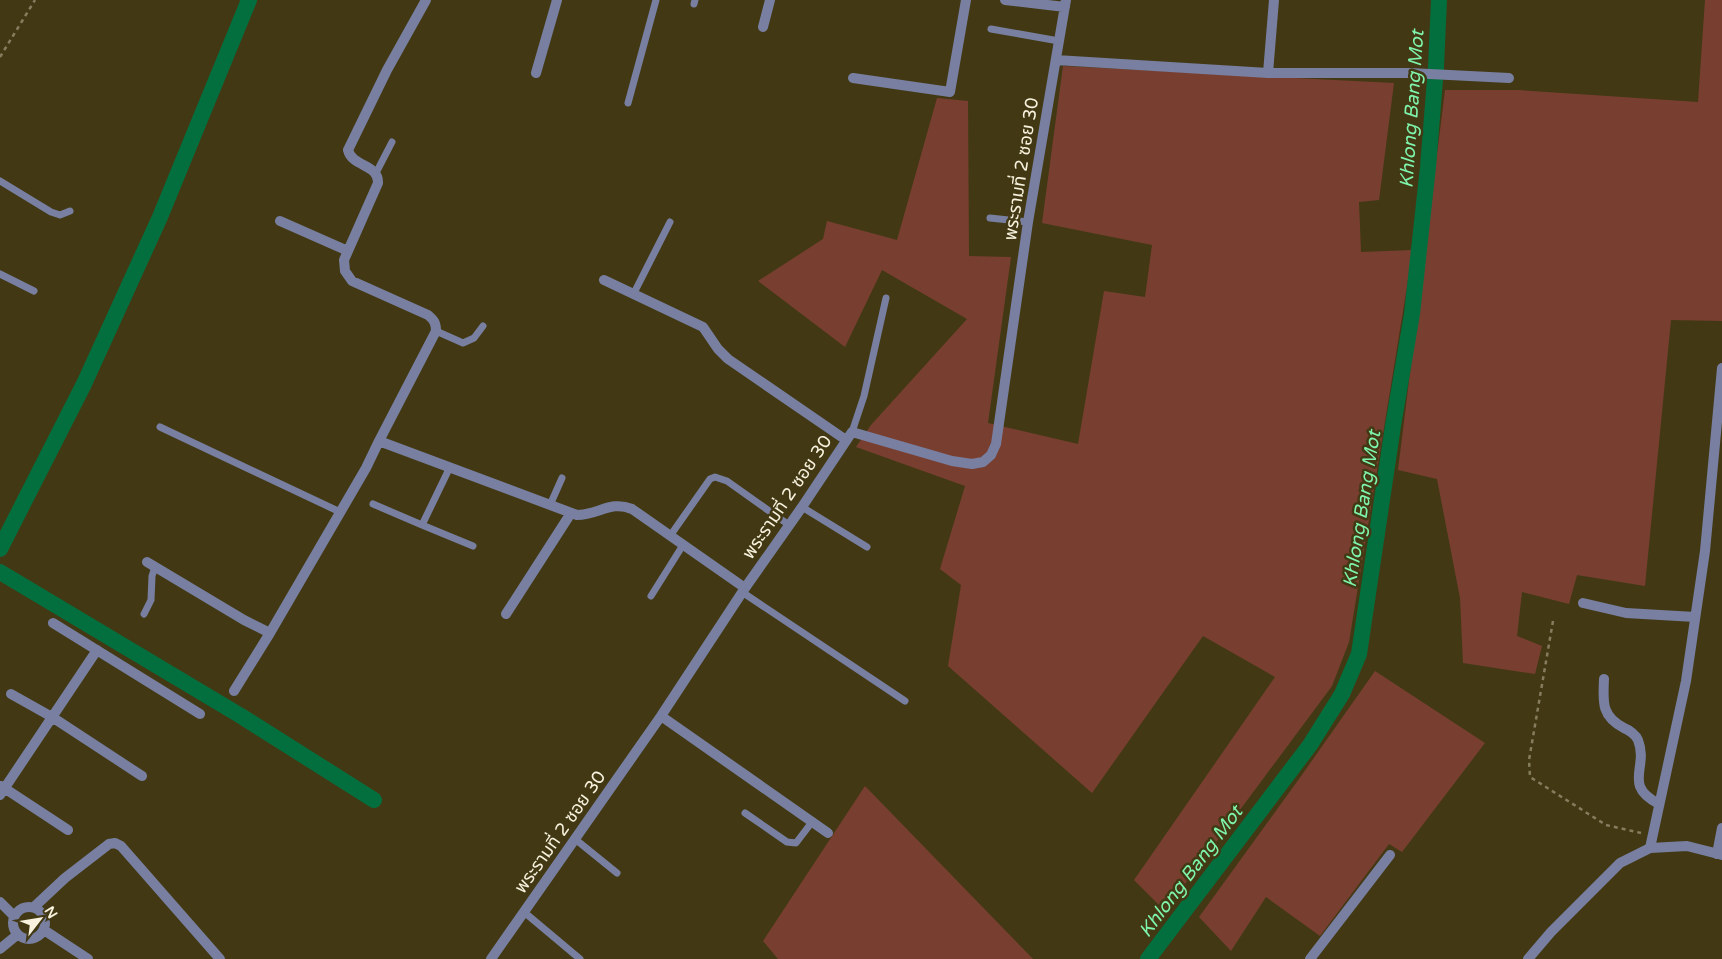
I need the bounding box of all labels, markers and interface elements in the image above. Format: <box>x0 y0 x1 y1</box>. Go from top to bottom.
water label: Khlong Bang Mot <box>1396 27 1429 189</box>
street label: พระรามที่ 2 ซอย 30 <box>997 96 1043 242</box>
water label: Khlong Bang Mot <box>1339 427 1386 589</box>
street label: พระรามที่ 2 ซอย 30 <box>736 430 837 563</box>
street label: พระรามที่ 2 ซอย 30 <box>508 765 610 897</box>
water label: Khlong Bang Mot <box>1134 800 1249 941</box>
north arrow <box>15 894 65 944</box>
text: N <box>41 903 61 922</box>

